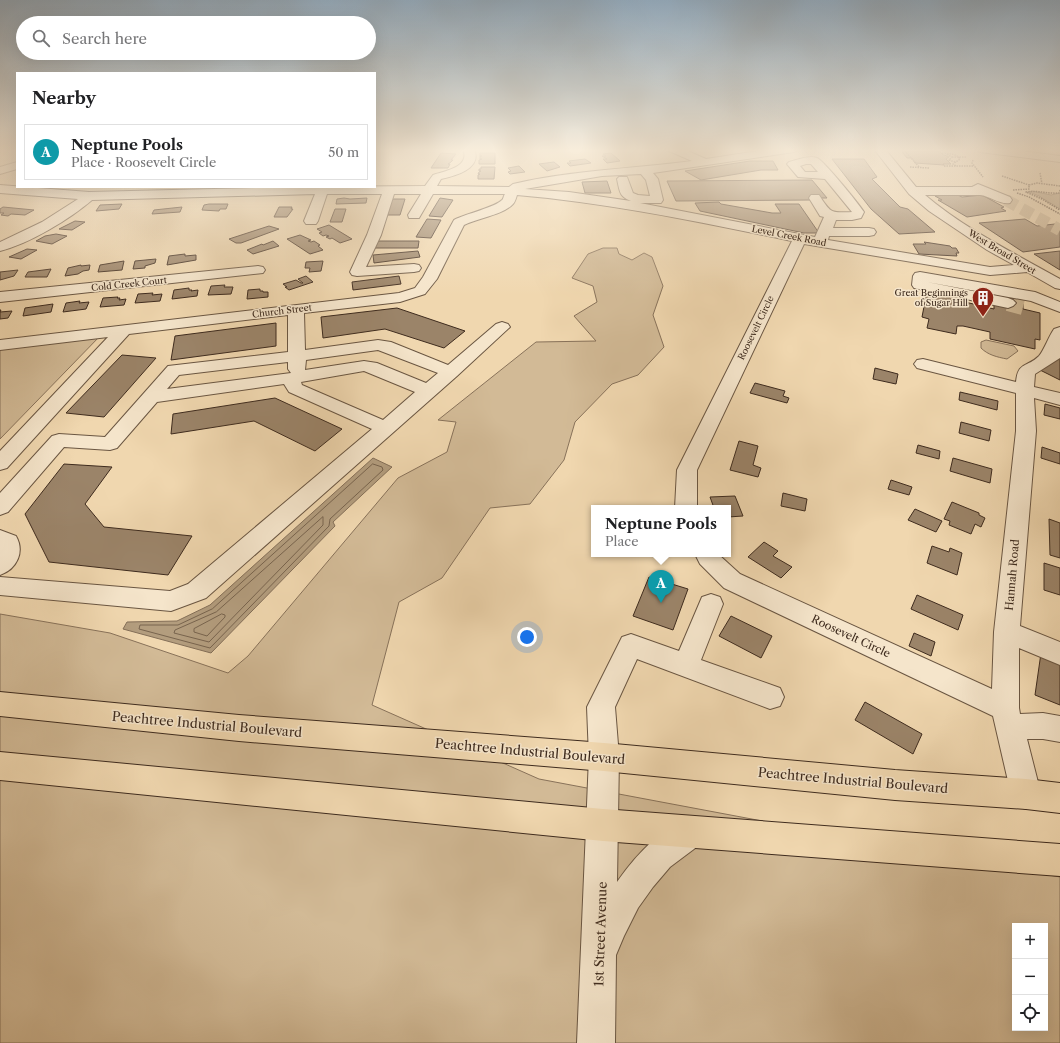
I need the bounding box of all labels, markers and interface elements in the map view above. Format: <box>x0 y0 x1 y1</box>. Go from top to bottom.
search box <box>16 16 376 60</box>
icon: search <box>30 27 52 49</box>
text: Search here <box>62 29 147 48</box>
text: Nearby <box>32 88 96 108</box>
text: Neptune Pools <box>71 135 183 154</box>
text: A <box>41 144 51 160</box>
text: 50 m <box>328 144 359 160</box>
text: Place · Roosevelt Circle <box>71 154 216 170</box>
street label: Level Creek Road <box>751 223 828 248</box>
street label: West Broad Street <box>965 226 1039 277</box>
street label: Cold Creek Court <box>91 274 168 293</box>
building icon: Great Beginnings of Sugar Hill <box>970 285 996 318</box>
place label: Great Beginnings of Sugar Hill <box>895 287 968 308</box>
street label: Roosevelt Circle <box>735 294 776 362</box>
street label: Church Street <box>251 301 313 320</box>
popup <box>591 505 731 557</box>
text: Neptune Pools <box>605 514 717 533</box>
text: Place <box>605 533 638 549</box>
street label: Hannah Road <box>1002 538 1022 611</box>
pin: A <box>648 570 674 603</box>
street label: Roosevelt Circle <box>809 612 893 660</box>
your location <box>517 627 537 647</box>
street label: Peachtree Industrial Boulevard <box>111 708 303 740</box>
street label: Peachtree Industrial Boulevard <box>434 735 626 767</box>
street label: Peachtree Industrial Boulevard <box>757 764 949 796</box>
street label: 1st Street Avenue <box>590 881 610 987</box>
map controls <box>1012 923 1048 1031</box>
button: + <box>1012 923 1048 959</box>
button: − <box>1012 959 1048 995</box>
button: locate <box>1012 995 1048 1031</box>

